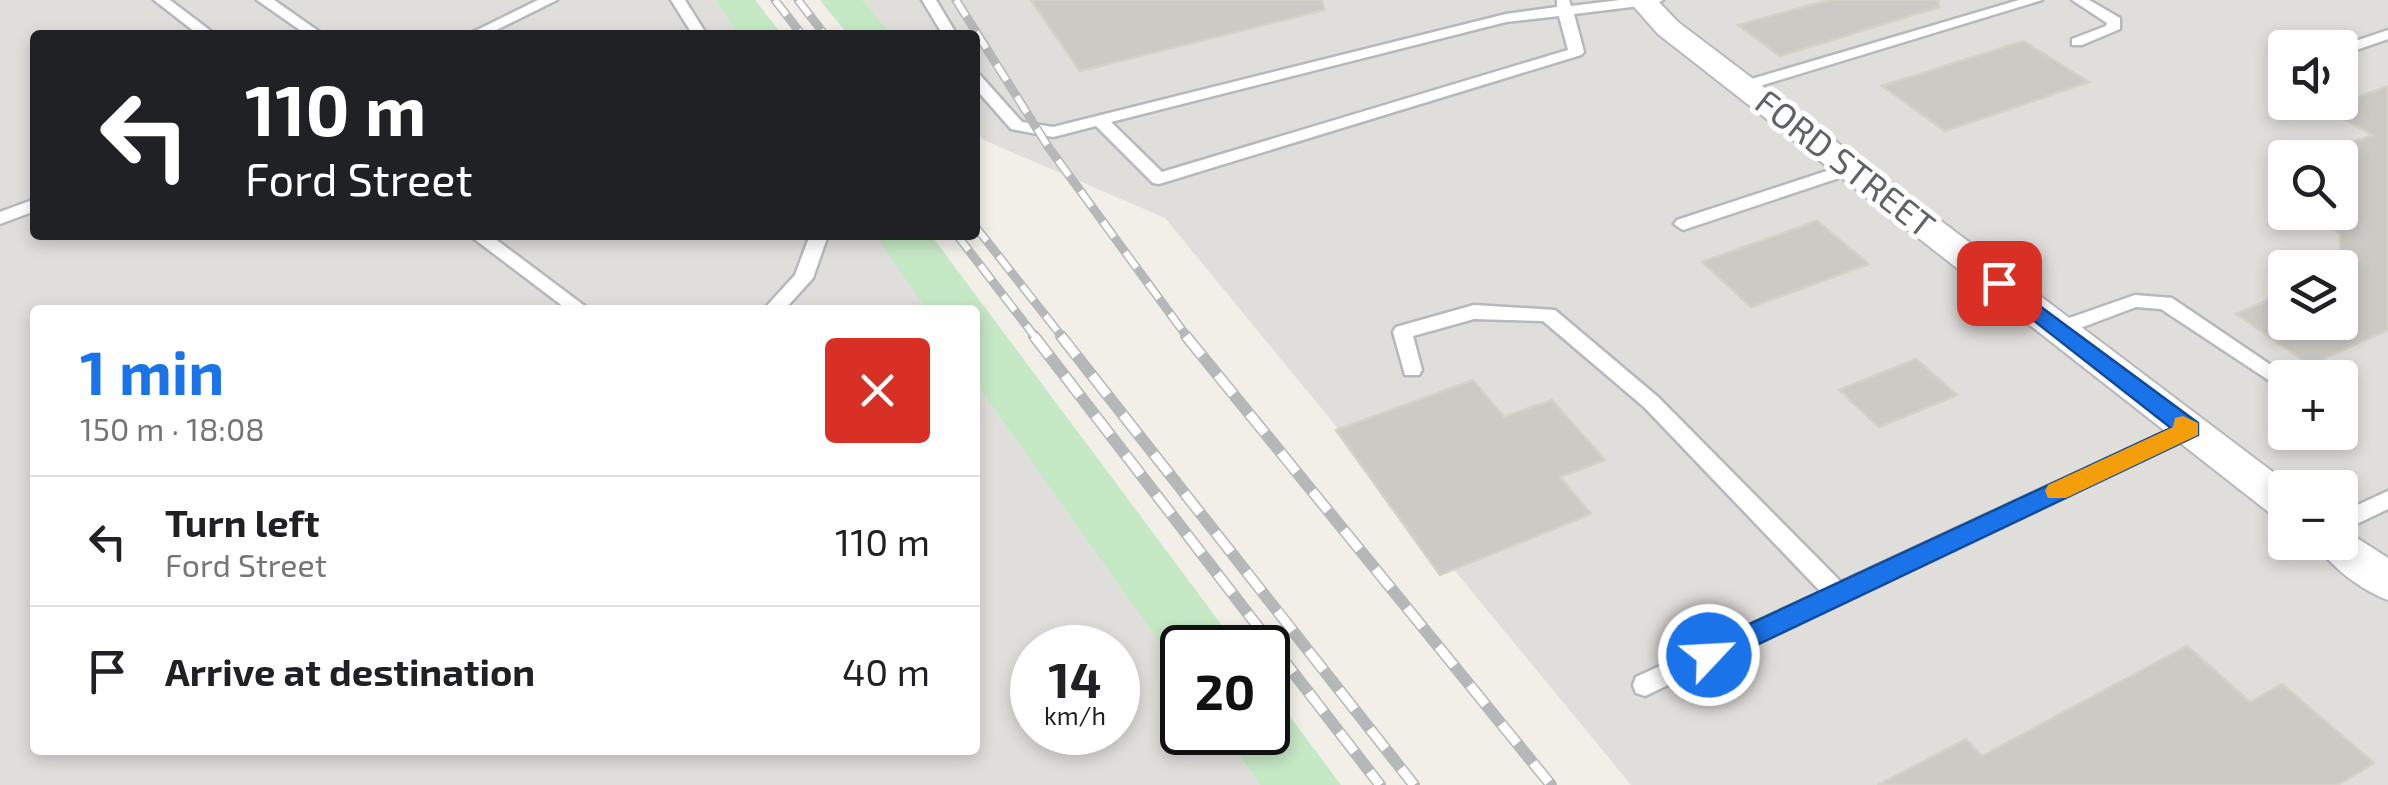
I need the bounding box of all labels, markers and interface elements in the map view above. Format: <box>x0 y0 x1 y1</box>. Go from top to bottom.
map controls <box>2268 30 2358 560</box>
button: sound <box>2268 30 2358 120</box>
text: 110 m <box>245 66 426 150</box>
icon: left <box>80 70 210 200</box>
street label: FORD STREET <box>1748 79 1944 245</box>
button: search <box>2268 140 2358 230</box>
text: Ford Street <box>245 151 473 205</box>
pin <box>1957 241 2042 326</box>
button: layers <box>2268 250 2358 340</box>
icon: arrive <box>1972 256 2027 311</box>
text: 1 min <box>80 335 224 407</box>
button: close <box>825 338 930 443</box>
button: + <box>2268 360 2358 450</box>
text: 150 m · 18:08 <box>80 409 265 447</box>
button: − <box>2268 470 2358 560</box>
text: Turn left <box>165 499 320 545</box>
icon: left <box>80 514 135 569</box>
text: 110 m <box>835 518 930 564</box>
text: Ford Street <box>165 545 327 583</box>
position arrow <box>1657 603 1761 707</box>
speed limit sign: 20 <box>1160 625 1290 755</box>
icon: arrive <box>80 644 135 699</box>
text: Arrive at destination <box>165 648 535 694</box>
text: 40 m <box>842 648 930 694</box>
text: 14 <box>1048 648 1102 708</box>
text: km/h <box>1044 700 1106 730</box>

